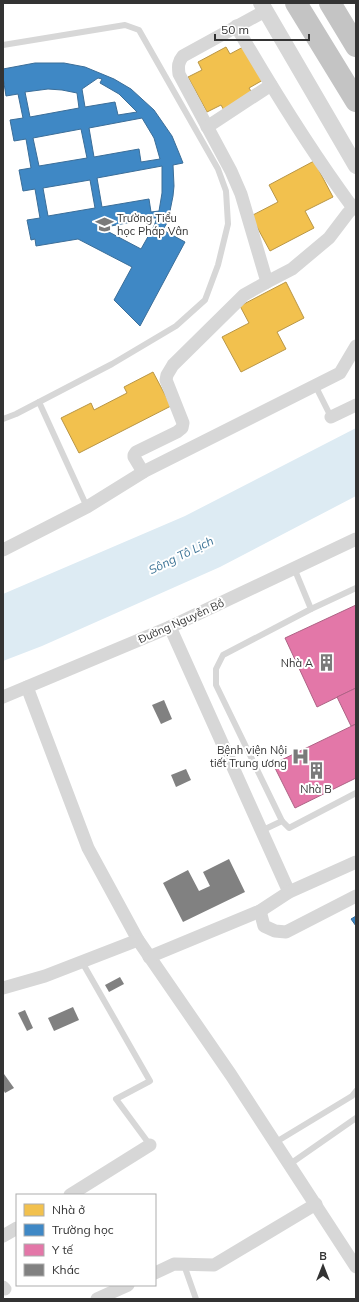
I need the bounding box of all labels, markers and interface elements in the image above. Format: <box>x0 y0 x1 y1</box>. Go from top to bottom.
scale bar <box>215 16 309 42</box>
text: 50 m <box>221 22 249 37</box>
place label: Trường Tiểu học Pháp Vân <box>117 211 188 238</box>
school or university icon: Trường Tiểu học Pháp Vân <box>94 214 114 234</box>
water label: Sông Tô Lịch <box>146 533 216 577</box>
street label: Đường Nguyễn Bồ <box>136 596 226 646</box>
building icon: Nhà A <box>316 653 336 673</box>
place label: Nhà A <box>281 656 313 670</box>
place label: Bệnh viện Nội tiết Trung ương <box>210 743 287 770</box>
hospital icon: Bệnh viện Nội tiết Trung ương <box>290 746 310 766</box>
building icon: Nhà B <box>306 761 326 781</box>
place label: Nhà B <box>300 782 332 796</box>
legend <box>16 1194 156 1286</box>
text: Nhà ở <box>52 1202 85 1217</box>
text: Trường học <box>52 1222 114 1237</box>
text: Y tế <box>51 1242 74 1257</box>
north arrow <box>303 1246 343 1286</box>
text: B <box>319 1249 327 1263</box>
text: Khác <box>52 1262 80 1277</box>

